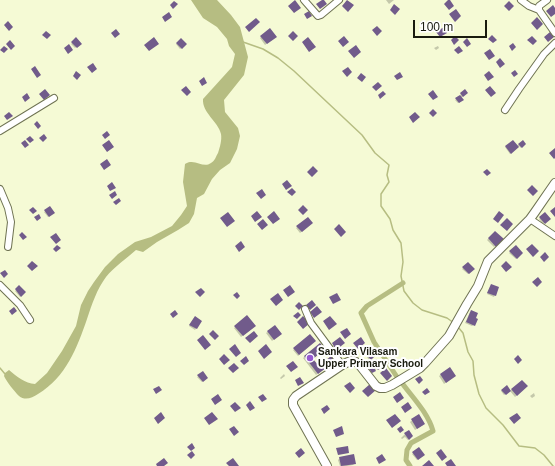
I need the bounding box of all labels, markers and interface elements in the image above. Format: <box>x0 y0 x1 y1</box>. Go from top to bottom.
scale bar <box>415 12 489 38</box>
text: 100 m <box>420 20 453 34</box>
place label: Sankara Vilasam Upper Primary School <box>318 346 423 370</box>
marker: Sankara Vilasam Upper Primary School <box>305 353 315 363</box>

